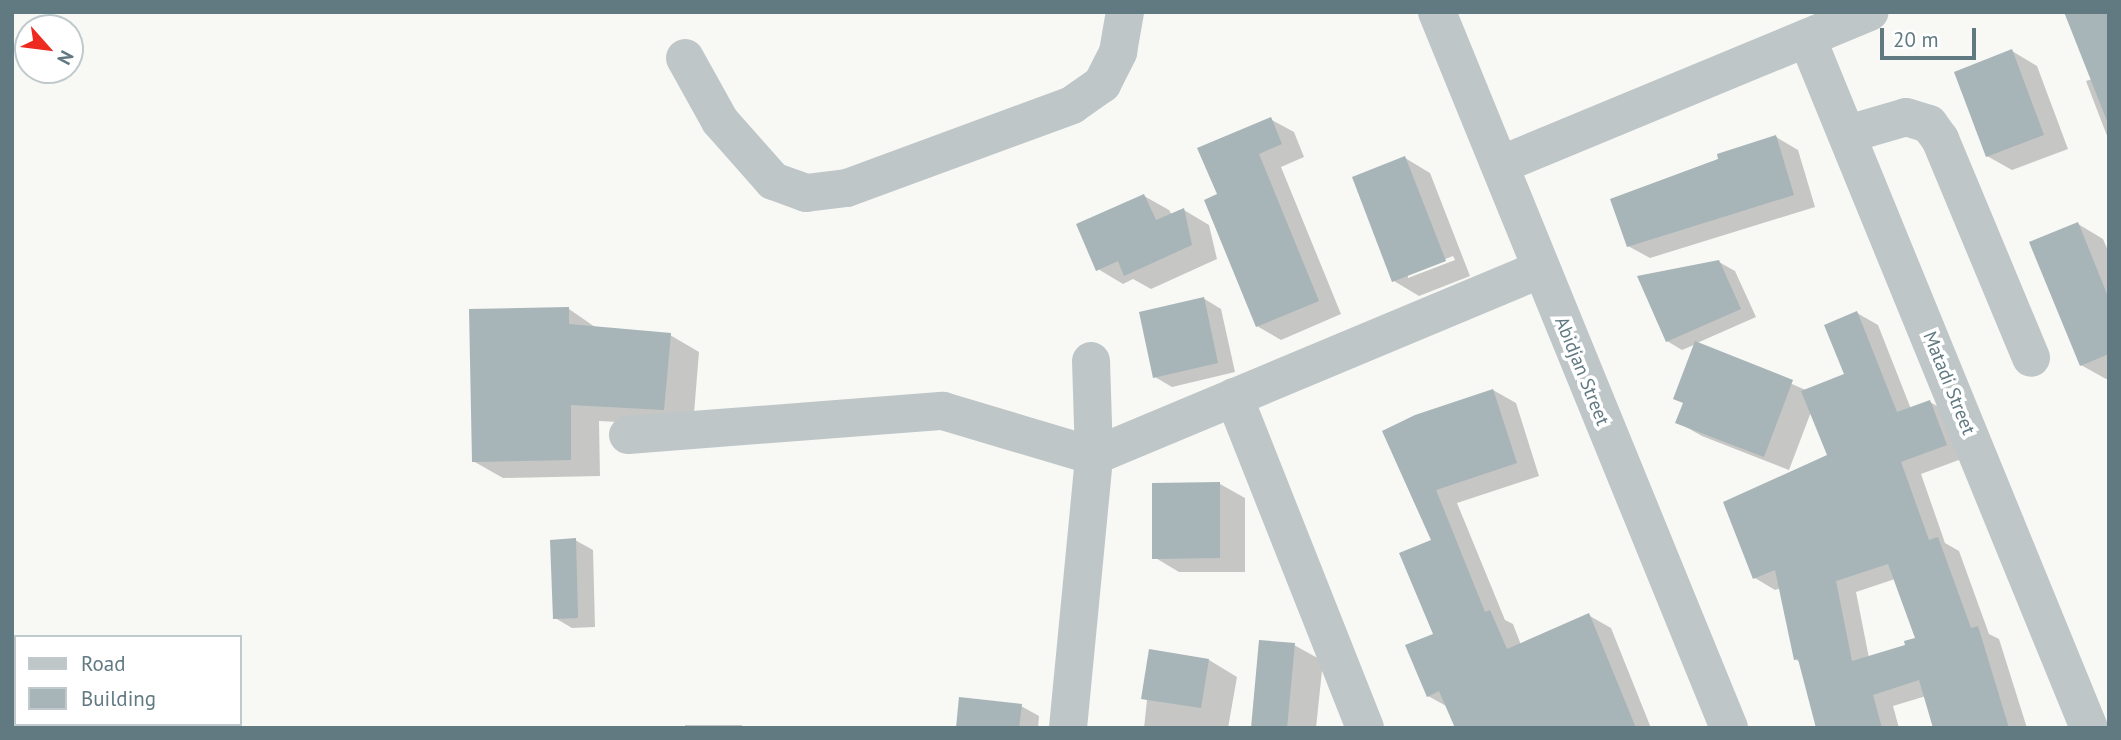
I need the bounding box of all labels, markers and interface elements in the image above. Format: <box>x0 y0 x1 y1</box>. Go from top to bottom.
north arrow <box>14 14 84 84</box>
scale bar <box>1883 14 1979 58</box>
text: 20 m <box>1893 26 1939 53</box>
text: N <box>52 47 79 69</box>
street label: Abidjan Street <box>1550 313 1614 429</box>
street label: Matadi Street <box>1918 328 1980 438</box>
legend <box>14 635 242 726</box>
text: Road <box>81 650 125 677</box>
text: Building <box>81 685 156 712</box>

